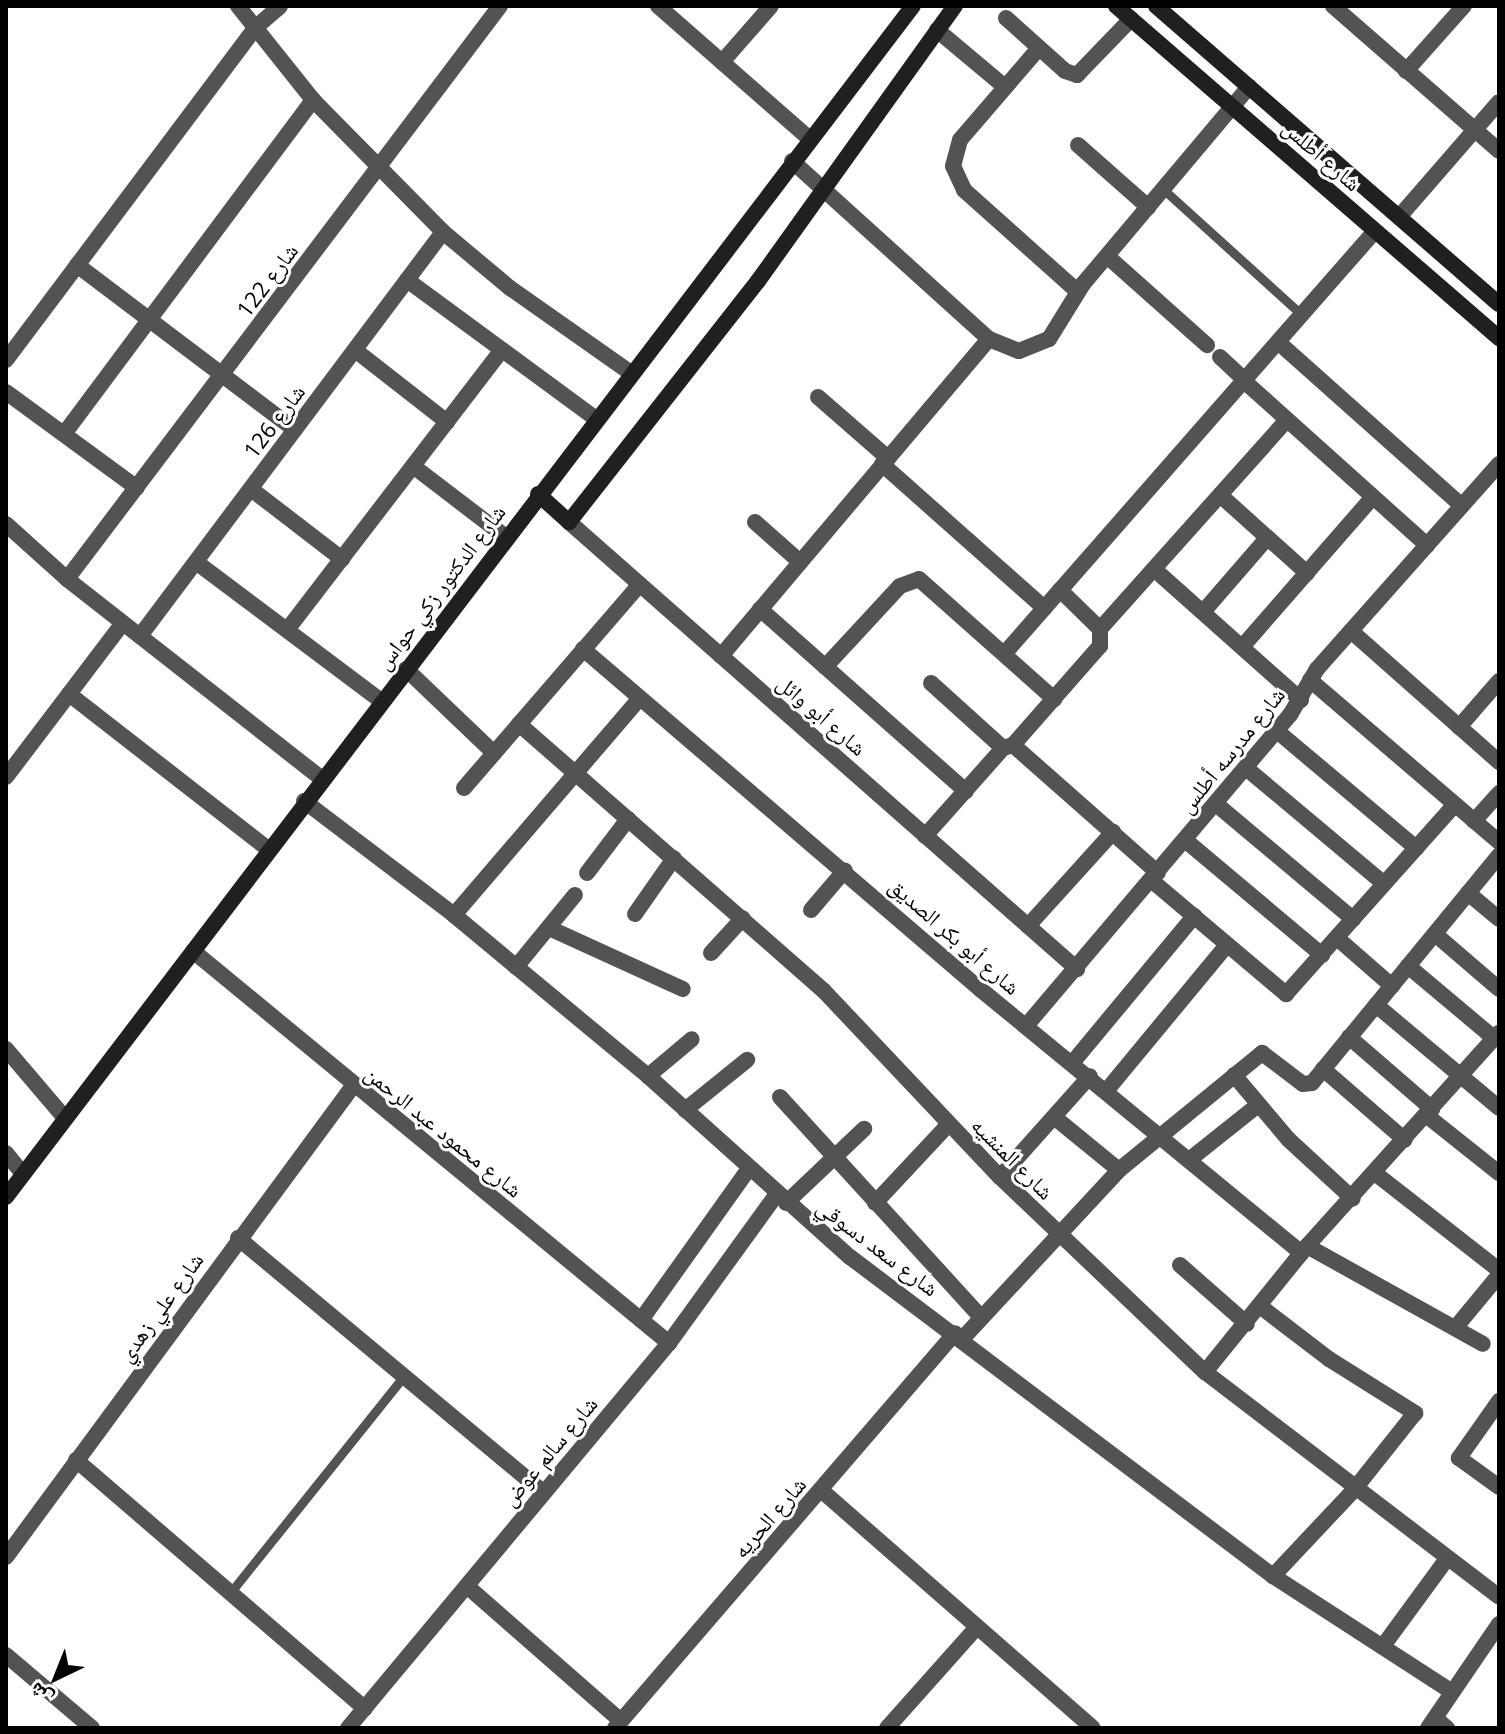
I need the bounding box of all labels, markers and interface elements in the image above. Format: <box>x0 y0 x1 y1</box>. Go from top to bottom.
street label: شارع أطلس <box>1277 114 1367 196</box>
street label: شارع 122 <box>231 238 303 322</box>
street label: شارع 126 <box>238 379 310 463</box>
street label: شارع الدكتور زكي حواس <box>369 499 511 675</box>
street label: شارع أبو وائل <box>772 669 872 761</box>
street label: شارع مدرسه أطلس <box>1172 682 1290 818</box>
street label: شارع أبو بكر الصديق <box>884 872 1026 1000</box>
street label: شارع محمود عبد الرحمن <box>360 1059 528 1203</box>
street label: شارع المنشيه <box>966 1111 1060 1205</box>
street label: شارع سعد دسوقي <box>812 1193 944 1301</box>
street label: شارع علي زهدي <box>112 1247 208 1367</box>
street label: شارع سالم عوض <box>495 1391 603 1511</box>
street label: شارع الحريه <box>727 1471 811 1563</box>
north arrow <box>16 1638 96 1718</box>
text: ش <box>21 1677 58 1714</box>

